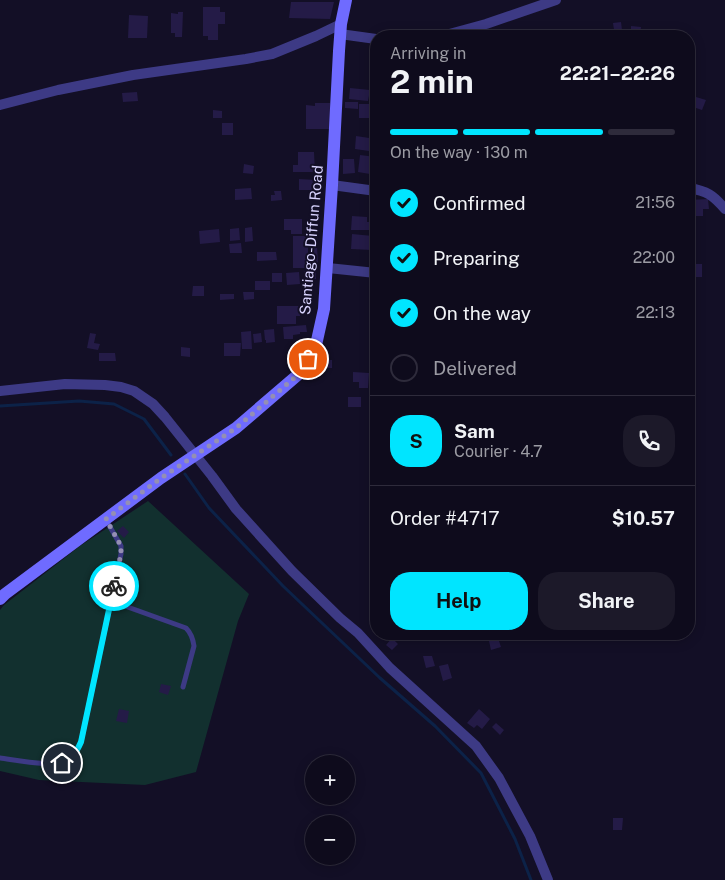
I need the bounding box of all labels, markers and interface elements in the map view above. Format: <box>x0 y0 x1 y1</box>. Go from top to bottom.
text: Arriving in <box>390 44 466 63</box>
text: 22:21–22:26 <box>560 62 675 84</box>
text: 2 min <box>390 63 474 100</box>
text: On the way · 130 m <box>390 143 528 162</box>
street label: Santiago-Diffun Road <box>296 164 326 316</box>
icon: check <box>390 189 418 217</box>
text: Confirmed <box>433 192 526 214</box>
text: 21:56 <box>635 193 675 212</box>
icon: check <box>390 244 418 272</box>
text: Preparing <box>433 247 520 269</box>
text: 22:00 <box>633 248 675 267</box>
icon: check <box>390 299 418 327</box>
text: On the way <box>433 302 531 324</box>
text: 22:13 <box>636 303 675 322</box>
pin <box>287 338 329 380</box>
icon: bag <box>294 345 322 373</box>
text: Delivered <box>433 357 517 379</box>
button: phone <box>623 415 675 467</box>
text: Sam <box>454 420 495 442</box>
text: S <box>409 430 423 452</box>
text: Courier · 4.7 <box>454 442 543 461</box>
text: Order #4717 <box>390 507 500 529</box>
text: $10.57 <box>612 507 675 529</box>
courier <box>89 561 139 611</box>
icon: bike <box>100 572 128 600</box>
button: Help <box>390 572 528 630</box>
button: Share <box>538 572 675 630</box>
pin <box>41 742 83 784</box>
icon: home <box>48 749 76 777</box>
map controls <box>305 755 355 865</box>
button: + <box>305 755 355 805</box>
button: − <box>305 815 355 865</box>

